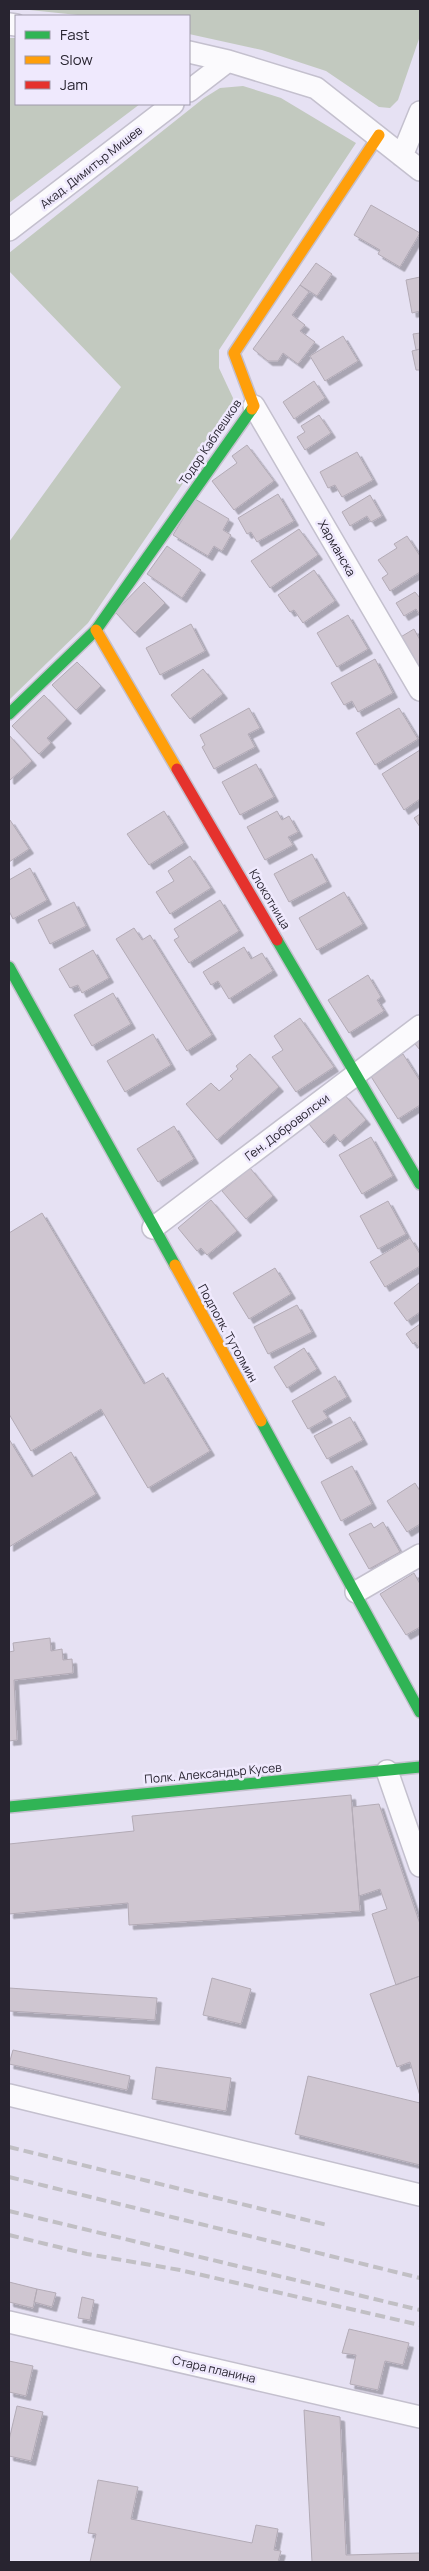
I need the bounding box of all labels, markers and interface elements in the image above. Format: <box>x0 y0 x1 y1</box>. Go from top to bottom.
legend <box>15 15 190 105</box>
text: Fast <box>60 24 89 45</box>
text: Slow <box>60 49 93 70</box>
text: Jam <box>60 74 88 95</box>
street label: Акад. Димитър Мишев <box>36 121 146 212</box>
street label: Тодор Каблешков <box>175 395 245 488</box>
street label: Харманска <box>314 517 360 579</box>
street label: Клокотница <box>245 866 295 932</box>
street label: Ген. Доброволски <box>241 1089 333 1165</box>
street label: Подполк. Тутолмин <box>194 1281 262 1385</box>
street label: Полк. Александър Кусев <box>144 1758 283 1787</box>
street label: Стара планина <box>171 2351 257 2387</box>

